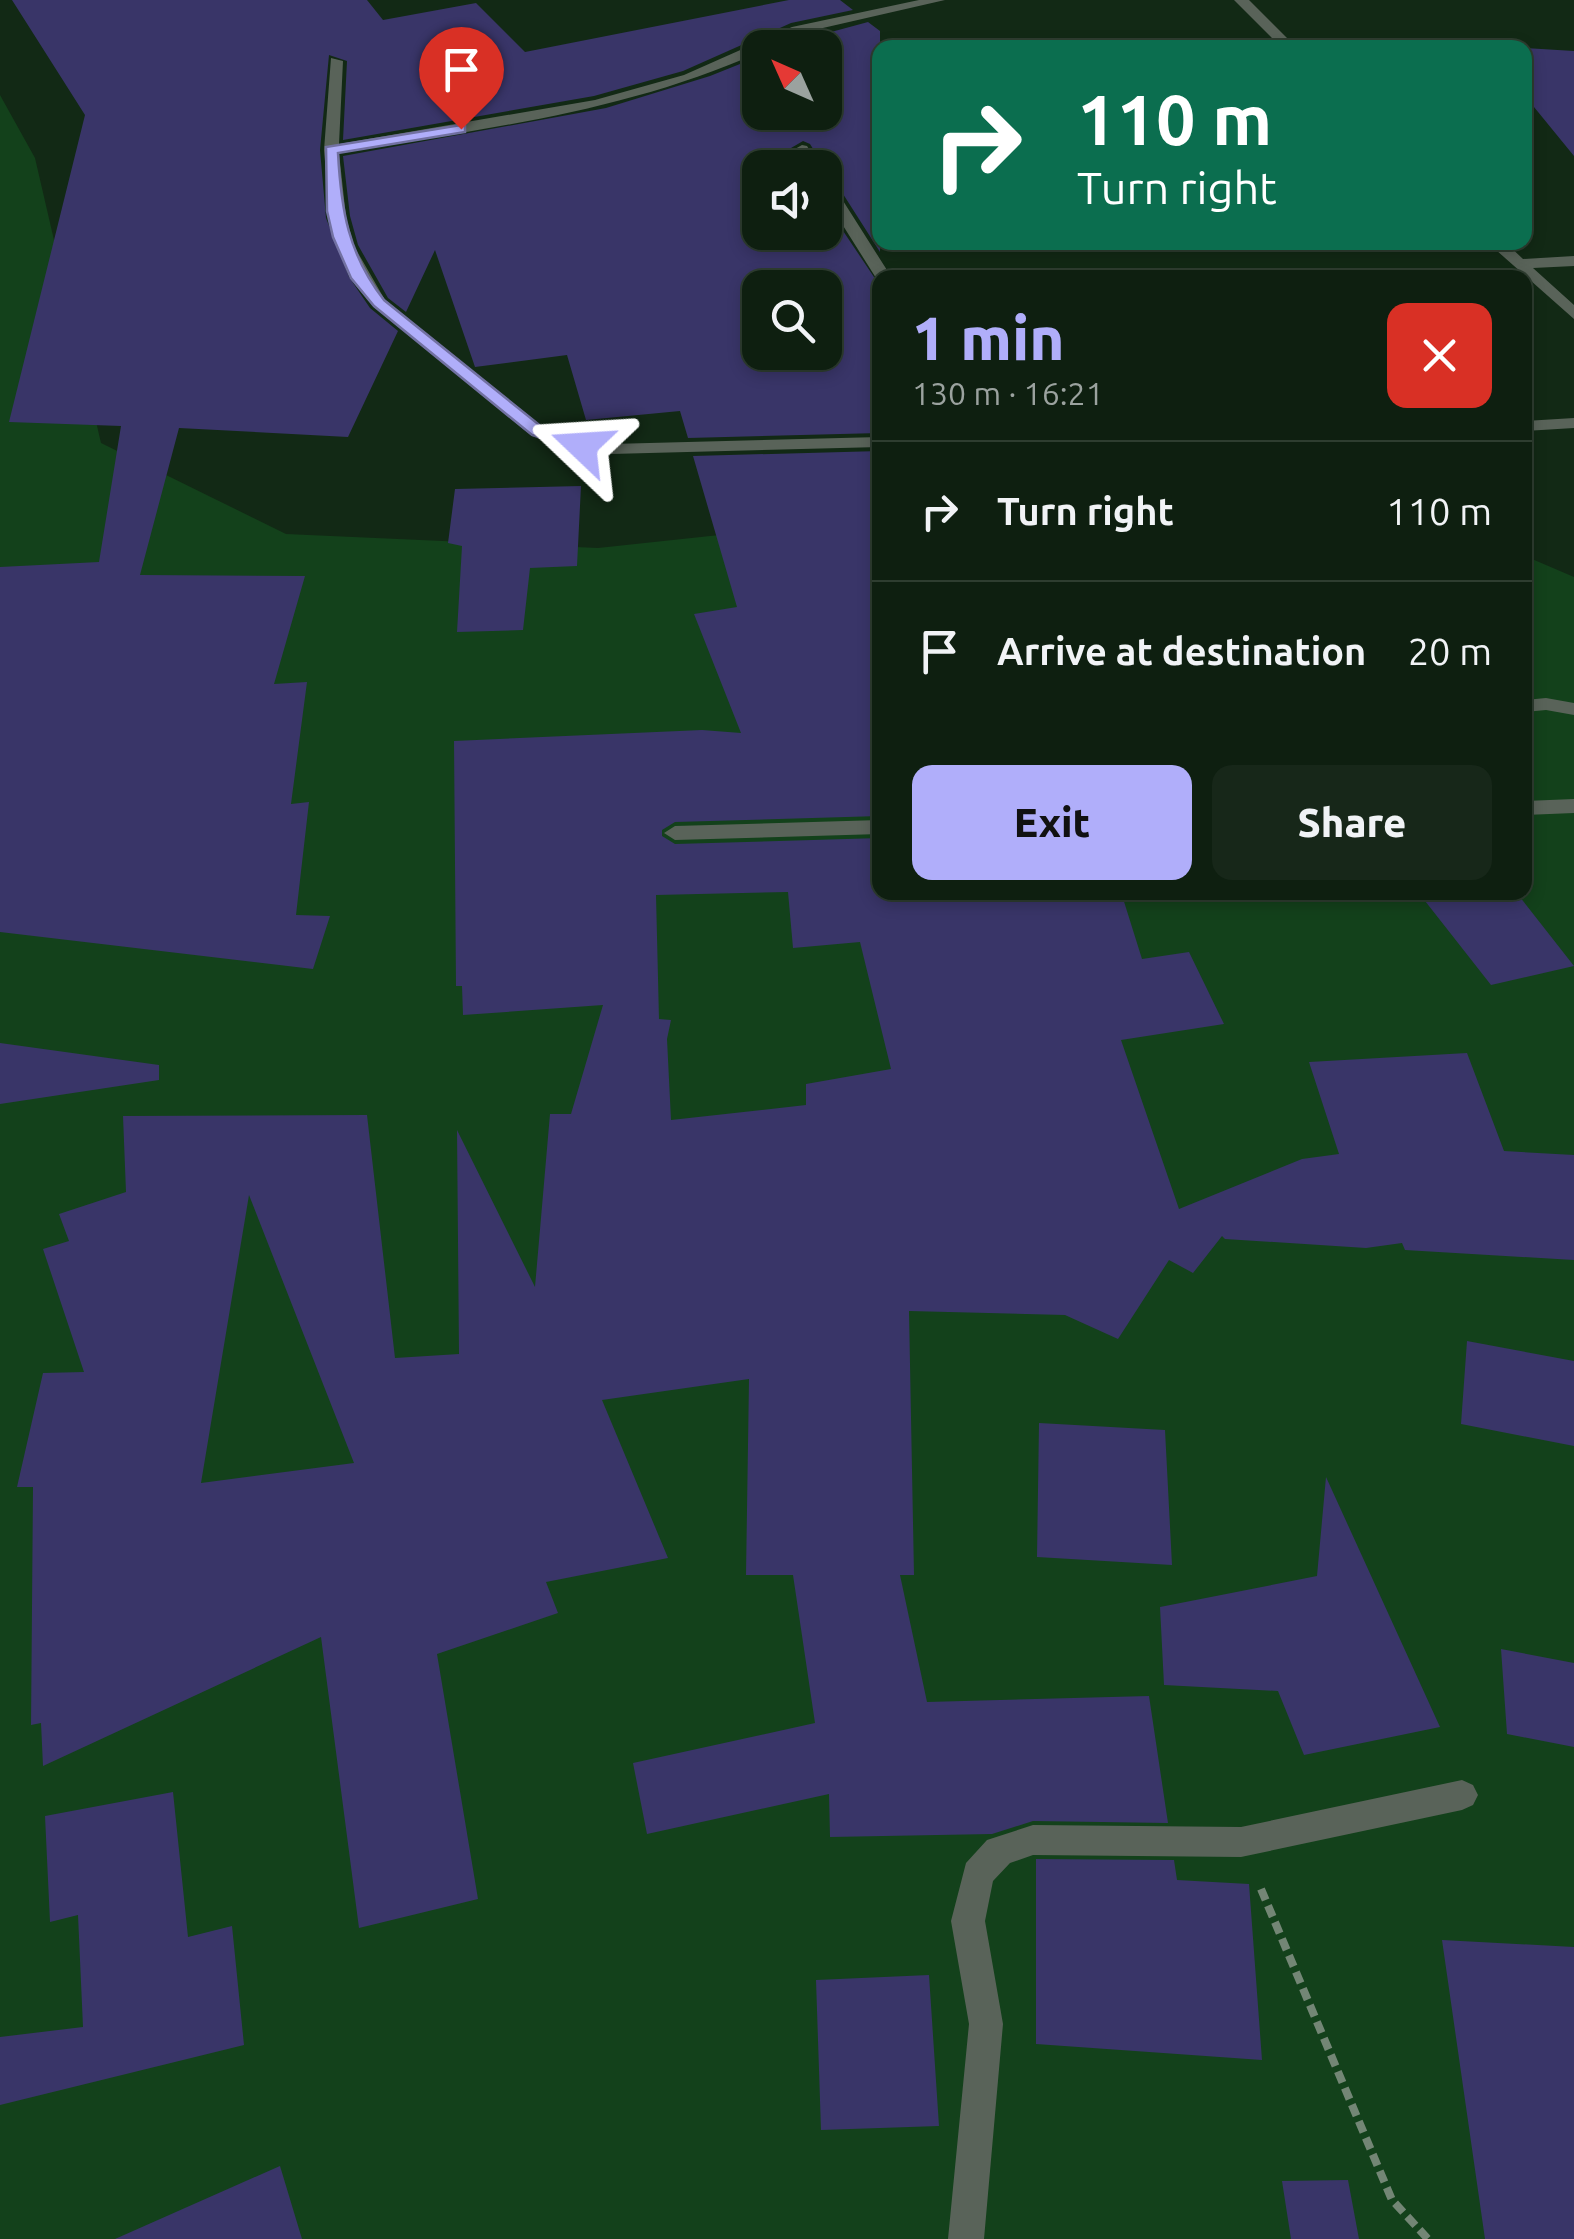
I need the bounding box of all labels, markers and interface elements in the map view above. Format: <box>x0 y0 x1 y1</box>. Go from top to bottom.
pin <box>419 27 504 130</box>
north arrow <box>742 30 842 130</box>
map controls <box>742 30 842 370</box>
icon: arrive <box>434 42 489 97</box>
icon: right <box>912 80 1042 210</box>
text: 110 m <box>1077 80 1272 158</box>
button: sound <box>742 150 842 250</box>
text: Turn right <box>1077 162 1277 213</box>
button: search <box>742 270 842 370</box>
button: close <box>1387 303 1492 408</box>
text: 1 min <box>912 304 1065 371</box>
text: 130 m · 16:21 <box>912 375 1104 411</box>
position arrow <box>530 394 634 498</box>
icon: right <box>912 484 967 539</box>
text: Turn right <box>997 490 1174 532</box>
text: 110 m <box>1386 490 1492 532</box>
icon: arrive <box>912 624 967 679</box>
text: Arrive at destination <box>997 630 1366 672</box>
text: 20 m <box>1408 630 1492 672</box>
button: Exit <box>912 765 1192 880</box>
button: Share <box>1212 765 1492 880</box>

